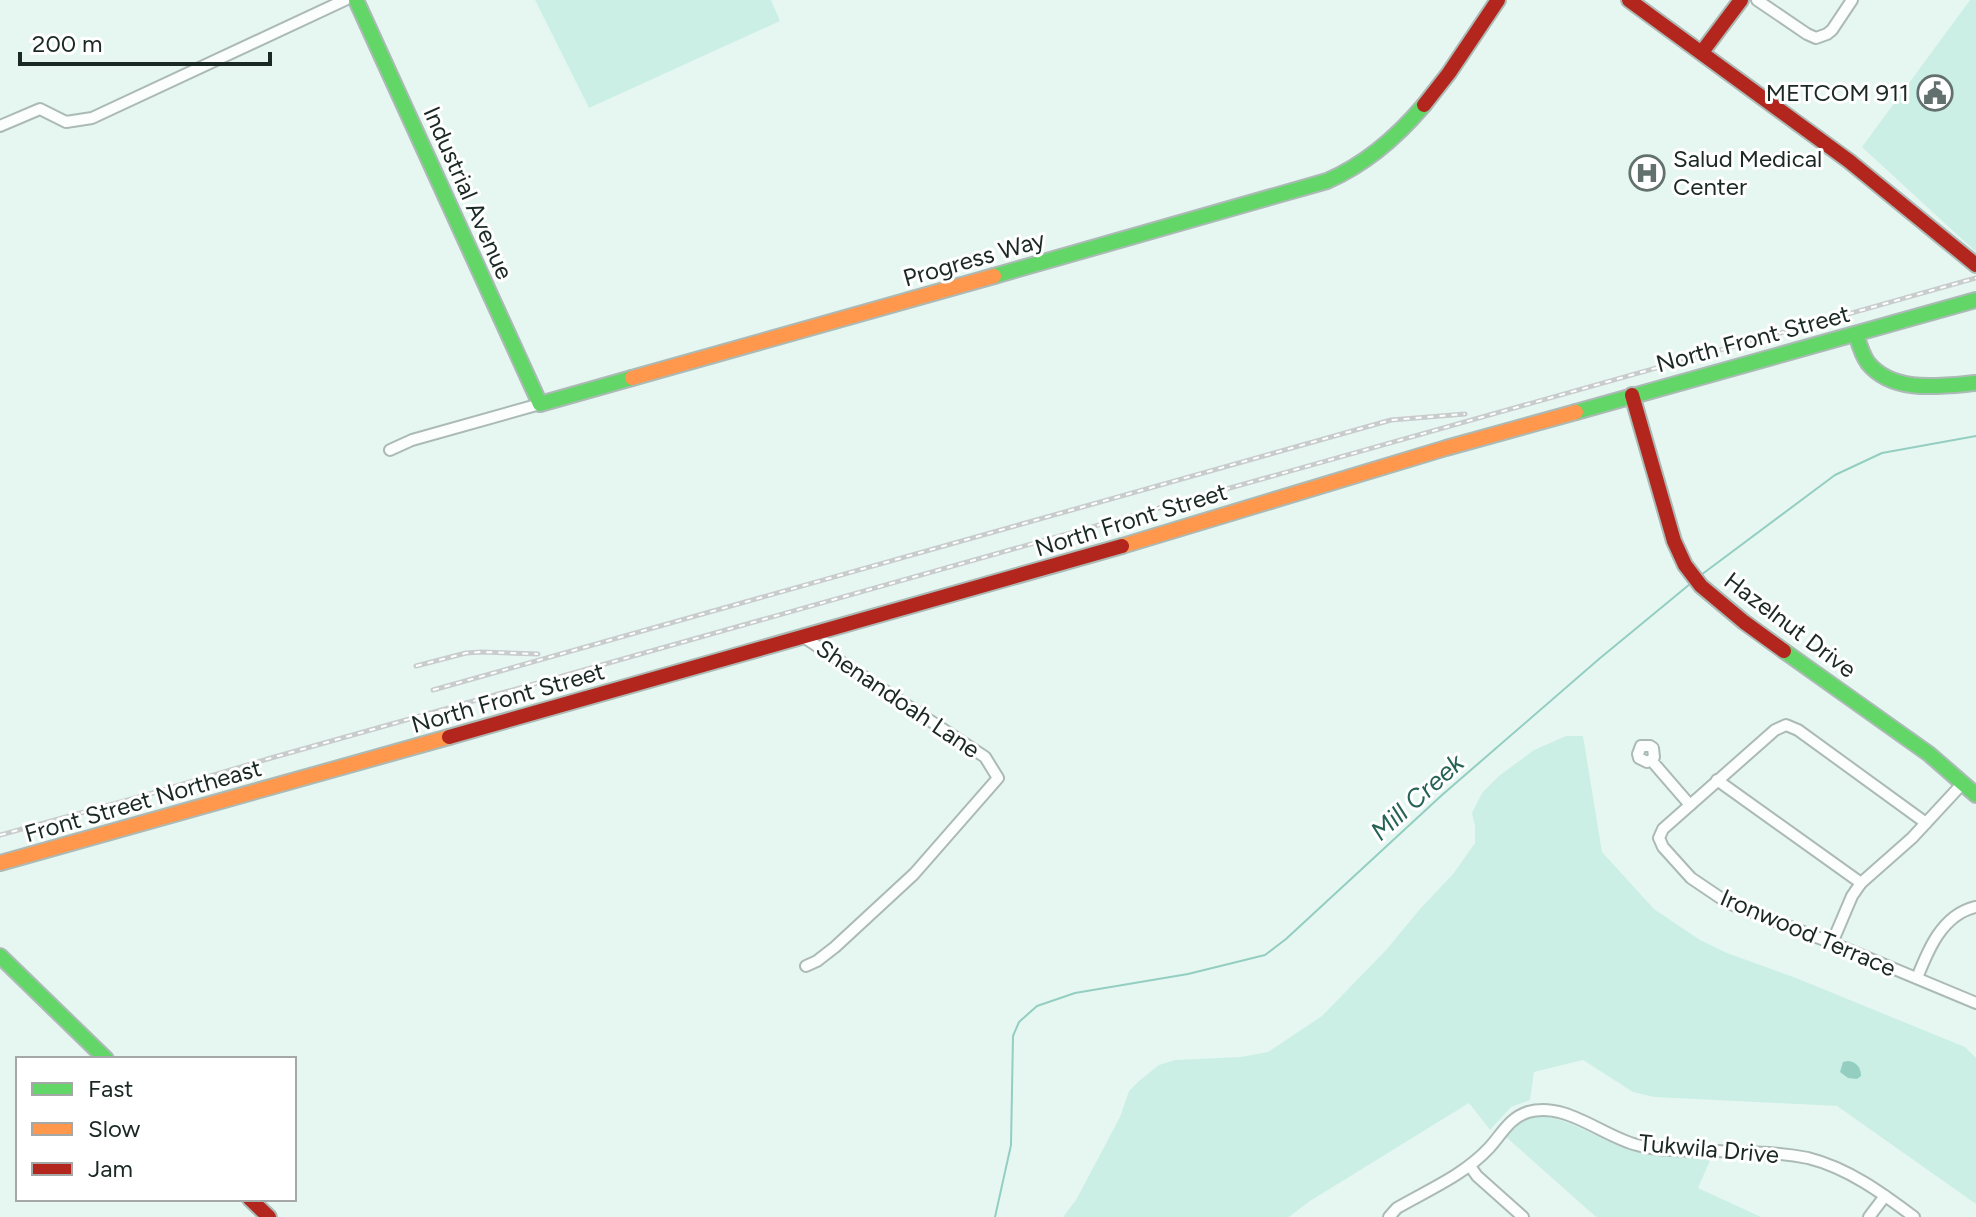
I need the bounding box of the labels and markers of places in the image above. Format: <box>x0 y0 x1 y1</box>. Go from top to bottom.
public building icon: METCOM 911 <box>1916 74 1954 112</box>
place label: METCOM 911 <box>1766 78 1909 107</box>
place label: Salud Medical Center <box>1673 144 1822 201</box>
hospital icon: Salud Medical Center <box>1628 154 1666 192</box>

